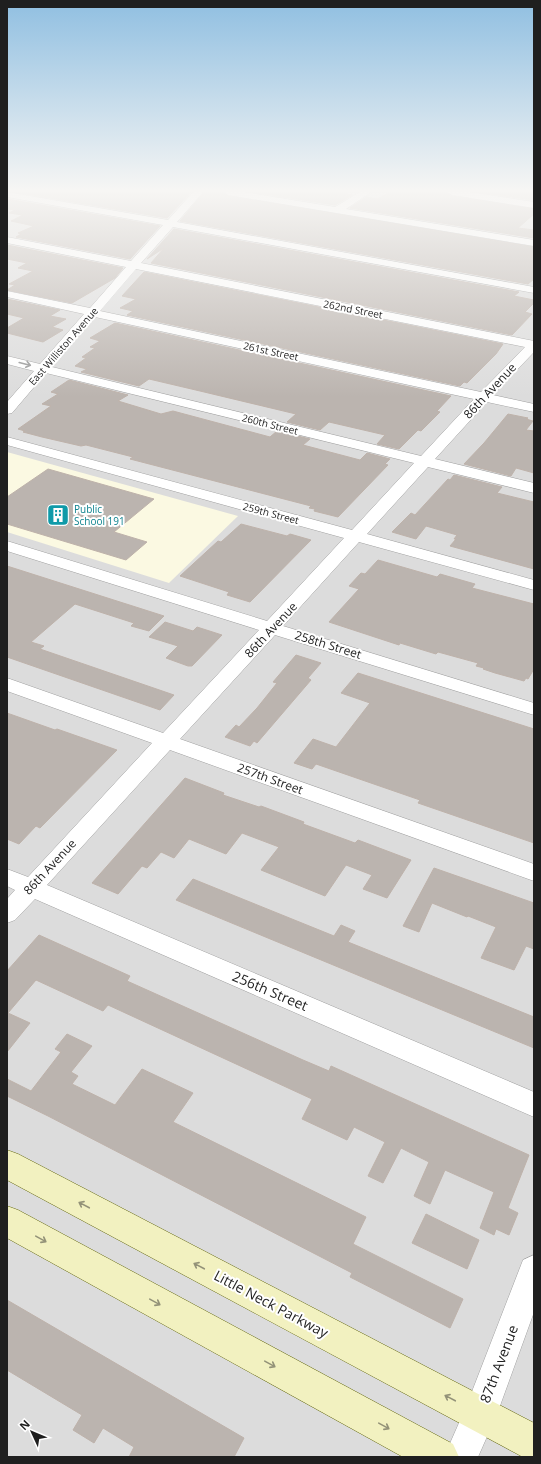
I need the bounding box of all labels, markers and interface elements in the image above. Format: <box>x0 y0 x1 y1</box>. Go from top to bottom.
street label: 262nd Street <box>322 296 384 322</box>
street label: East Williston Avenue <box>25 304 101 388</box>
street label: 261st Street <box>242 338 300 364</box>
street label: 86th Avenue <box>459 359 520 422</box>
one-way arrow <box>19 361 32 369</box>
street label: 260th Street <box>240 410 300 438</box>
street label: 259th Street <box>241 499 301 527</box>
building icon: Public School 191 <box>45 502 71 528</box>
place label: Public School 191 <box>74 502 125 528</box>
street label: 86th Avenue <box>240 598 301 661</box>
street label: 258th Street <box>293 626 364 663</box>
street label: 257th Street <box>235 759 305 798</box>
street label: 86th Avenue <box>19 835 80 898</box>
street label: 256th Street <box>230 966 311 1015</box>
one-way arrow <box>78 1201 90 1208</box>
one-way arrow <box>35 1236 47 1244</box>
one-way arrow <box>193 1262 205 1269</box>
street label: Little Neck Parkway <box>211 1265 333 1342</box>
one-way arrow <box>149 1298 161 1306</box>
street label: 87th Avenue <box>475 1322 522 1405</box>
one-way arrow <box>263 1361 275 1368</box>
one-way arrow <box>444 1394 456 1402</box>
north arrow <box>12 1412 52 1452</box>
text: N <box>16 1416 33 1433</box>
one-way arrow <box>377 1423 389 1430</box>

